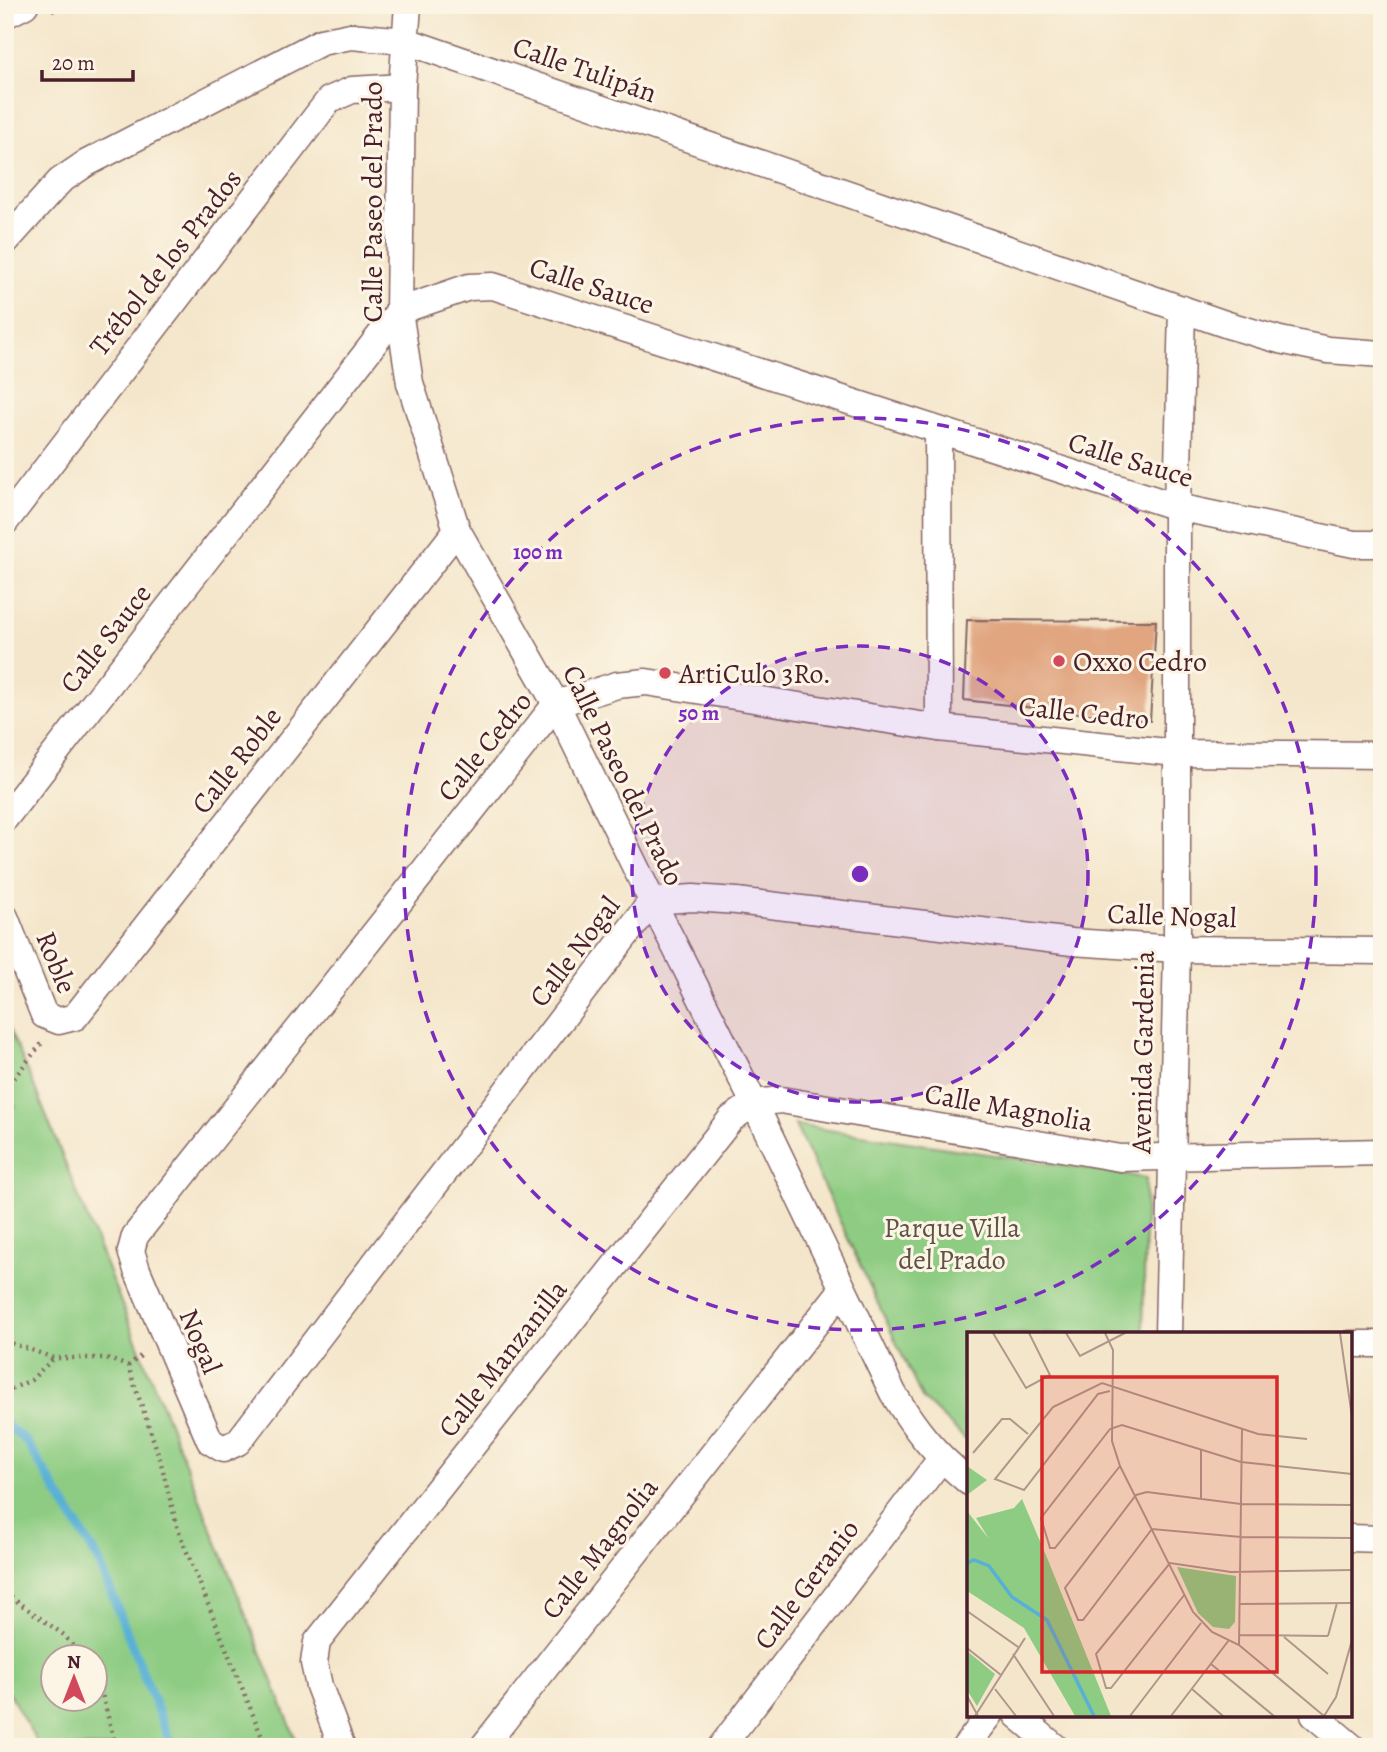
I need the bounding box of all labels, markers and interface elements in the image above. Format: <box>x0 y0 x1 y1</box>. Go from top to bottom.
street label: Calle Tulipán <box>508 28 662 112</box>
scale bar <box>42 38 133 82</box>
text: 20 m <box>52 49 95 77</box>
street label: Calle Paseo del Prado <box>354 81 392 323</box>
street label: Trébol de los Prados <box>81 161 251 364</box>
street label: Calle Sauce <box>525 248 659 324</box>
street label: Calle Sauce <box>1064 423 1198 497</box>
text: 100 m <box>513 538 563 566</box>
street label: Calle Sauce <box>51 576 160 701</box>
place label: Oxxo Cedro <box>1073 643 1207 681</box>
marker: Oxxo Cedro <box>1051 653 1067 669</box>
place label: ArtiCulo 3Ro. <box>678 655 831 693</box>
street label: Calle Paseo del Prado <box>553 659 693 892</box>
marker: ArtiCulo 3Ro. <box>657 665 673 681</box>
street label: Calle Cedro <box>429 684 541 810</box>
street label: Calle Cedro <box>1017 687 1151 739</box>
street label: Calle Roble <box>183 699 291 822</box>
text: 50 m <box>679 699 720 727</box>
centre of rings <box>848 862 872 886</box>
street label: Calle Nogal <box>521 888 629 1015</box>
street label: Calle Nogal <box>1107 895 1237 937</box>
street label: Roble <box>27 926 86 999</box>
street label: Avenida Gardenia <box>1122 950 1164 1155</box>
street label: Calle Magnolia <box>922 1075 1096 1141</box>
park label: Parque Villa del Prado <box>884 1209 1020 1279</box>
street label: Calle Manzanilla <box>429 1272 576 1445</box>
street label: Nogal <box>169 1303 231 1380</box>
inset map <box>967 1332 1352 1717</box>
street label: Calle Magnolia <box>533 1470 667 1627</box>
street label: Calle Geranio <box>745 1512 868 1657</box>
north arrow <box>38 1644 108 1714</box>
text: N <box>67 1649 81 1675</box>

